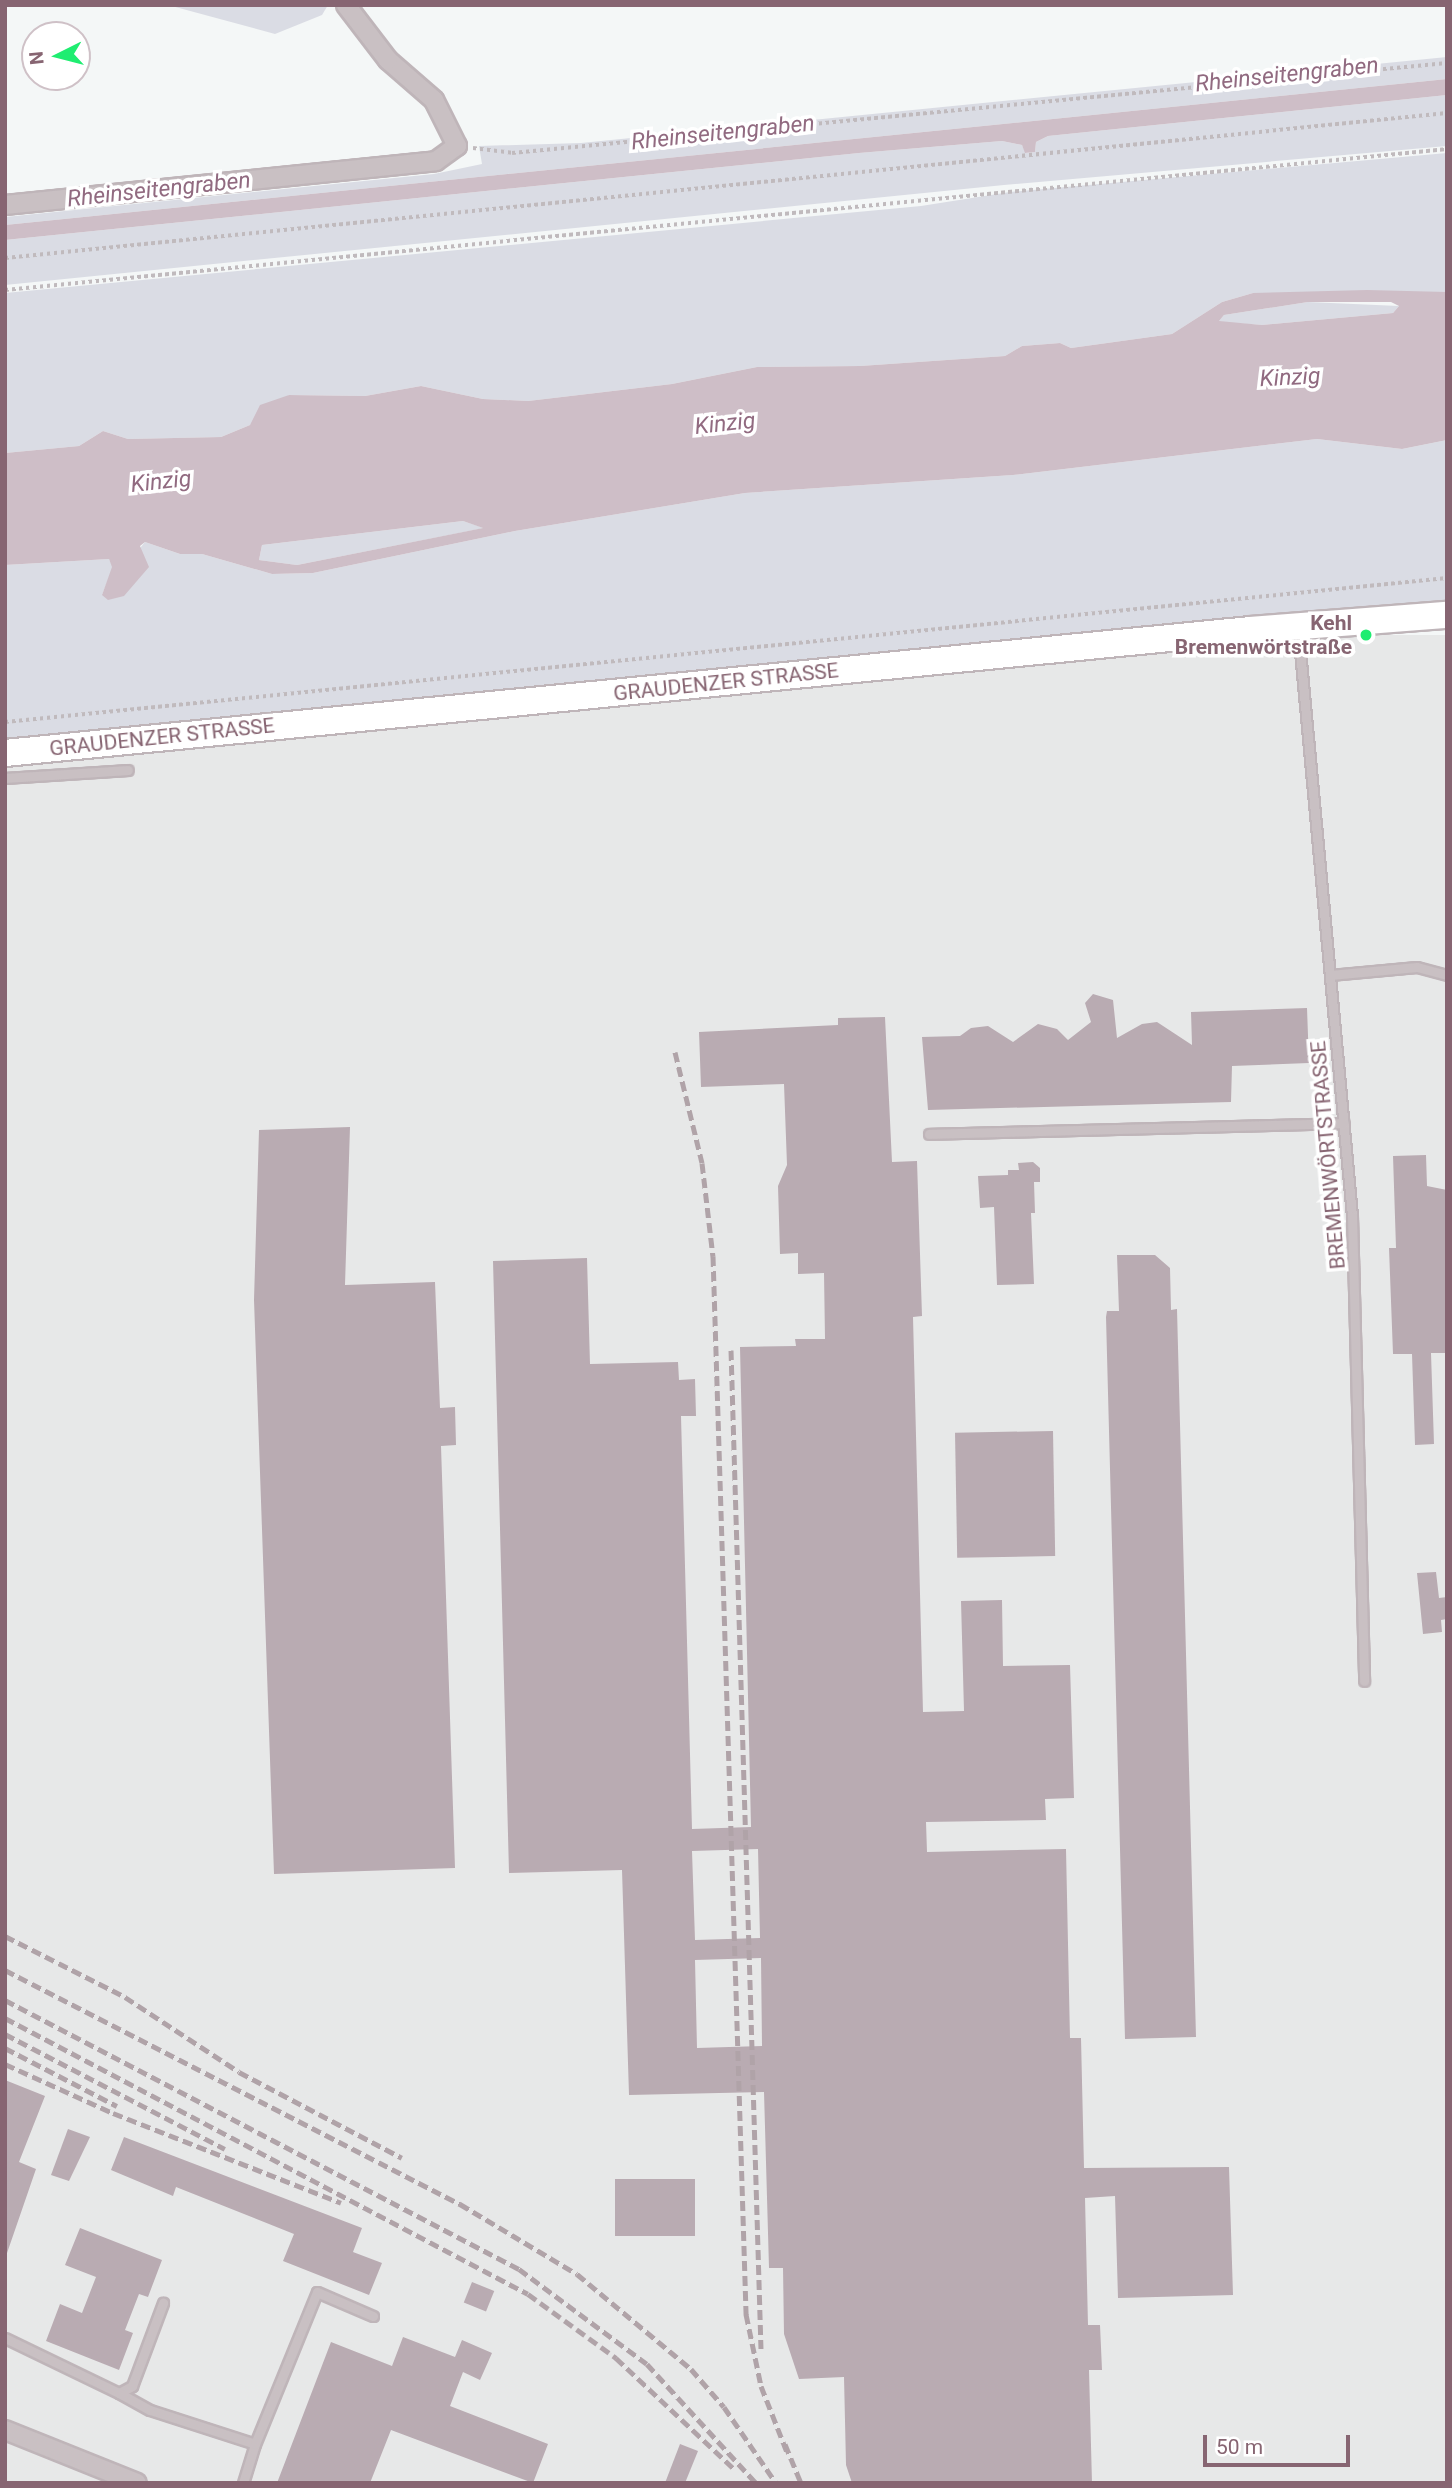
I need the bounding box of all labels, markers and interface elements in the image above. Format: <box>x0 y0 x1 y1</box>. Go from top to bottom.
north arrow <box>21 21 91 91</box>
text: N <box>24 50 49 66</box>
water label: Rheinseitengraben <box>1194 52 1380 98</box>
water label: Rheinseitengraben <box>630 110 816 156</box>
water label: Rheinseitengraben <box>66 167 252 213</box>
water label: Kinzig <box>1259 363 1321 393</box>
water label: Kinzig <box>693 407 757 441</box>
water label: Kinzig <box>129 465 193 499</box>
place label: Kehl Bremenwörtstraße <box>1175 610 1352 660</box>
marker: Kehl Bremenwörtstraße <box>1358 627 1374 643</box>
street label: GRAUDENZER STRASSE <box>612 658 840 706</box>
street label: GRAUDENZER STRASSE <box>48 713 276 761</box>
street label: BREMENWÖRTSTRASSE <box>1305 1040 1351 1270</box>
scale bar <box>1207 2422 1354 2466</box>
text: 50 m <box>1216 2435 1263 2459</box>

